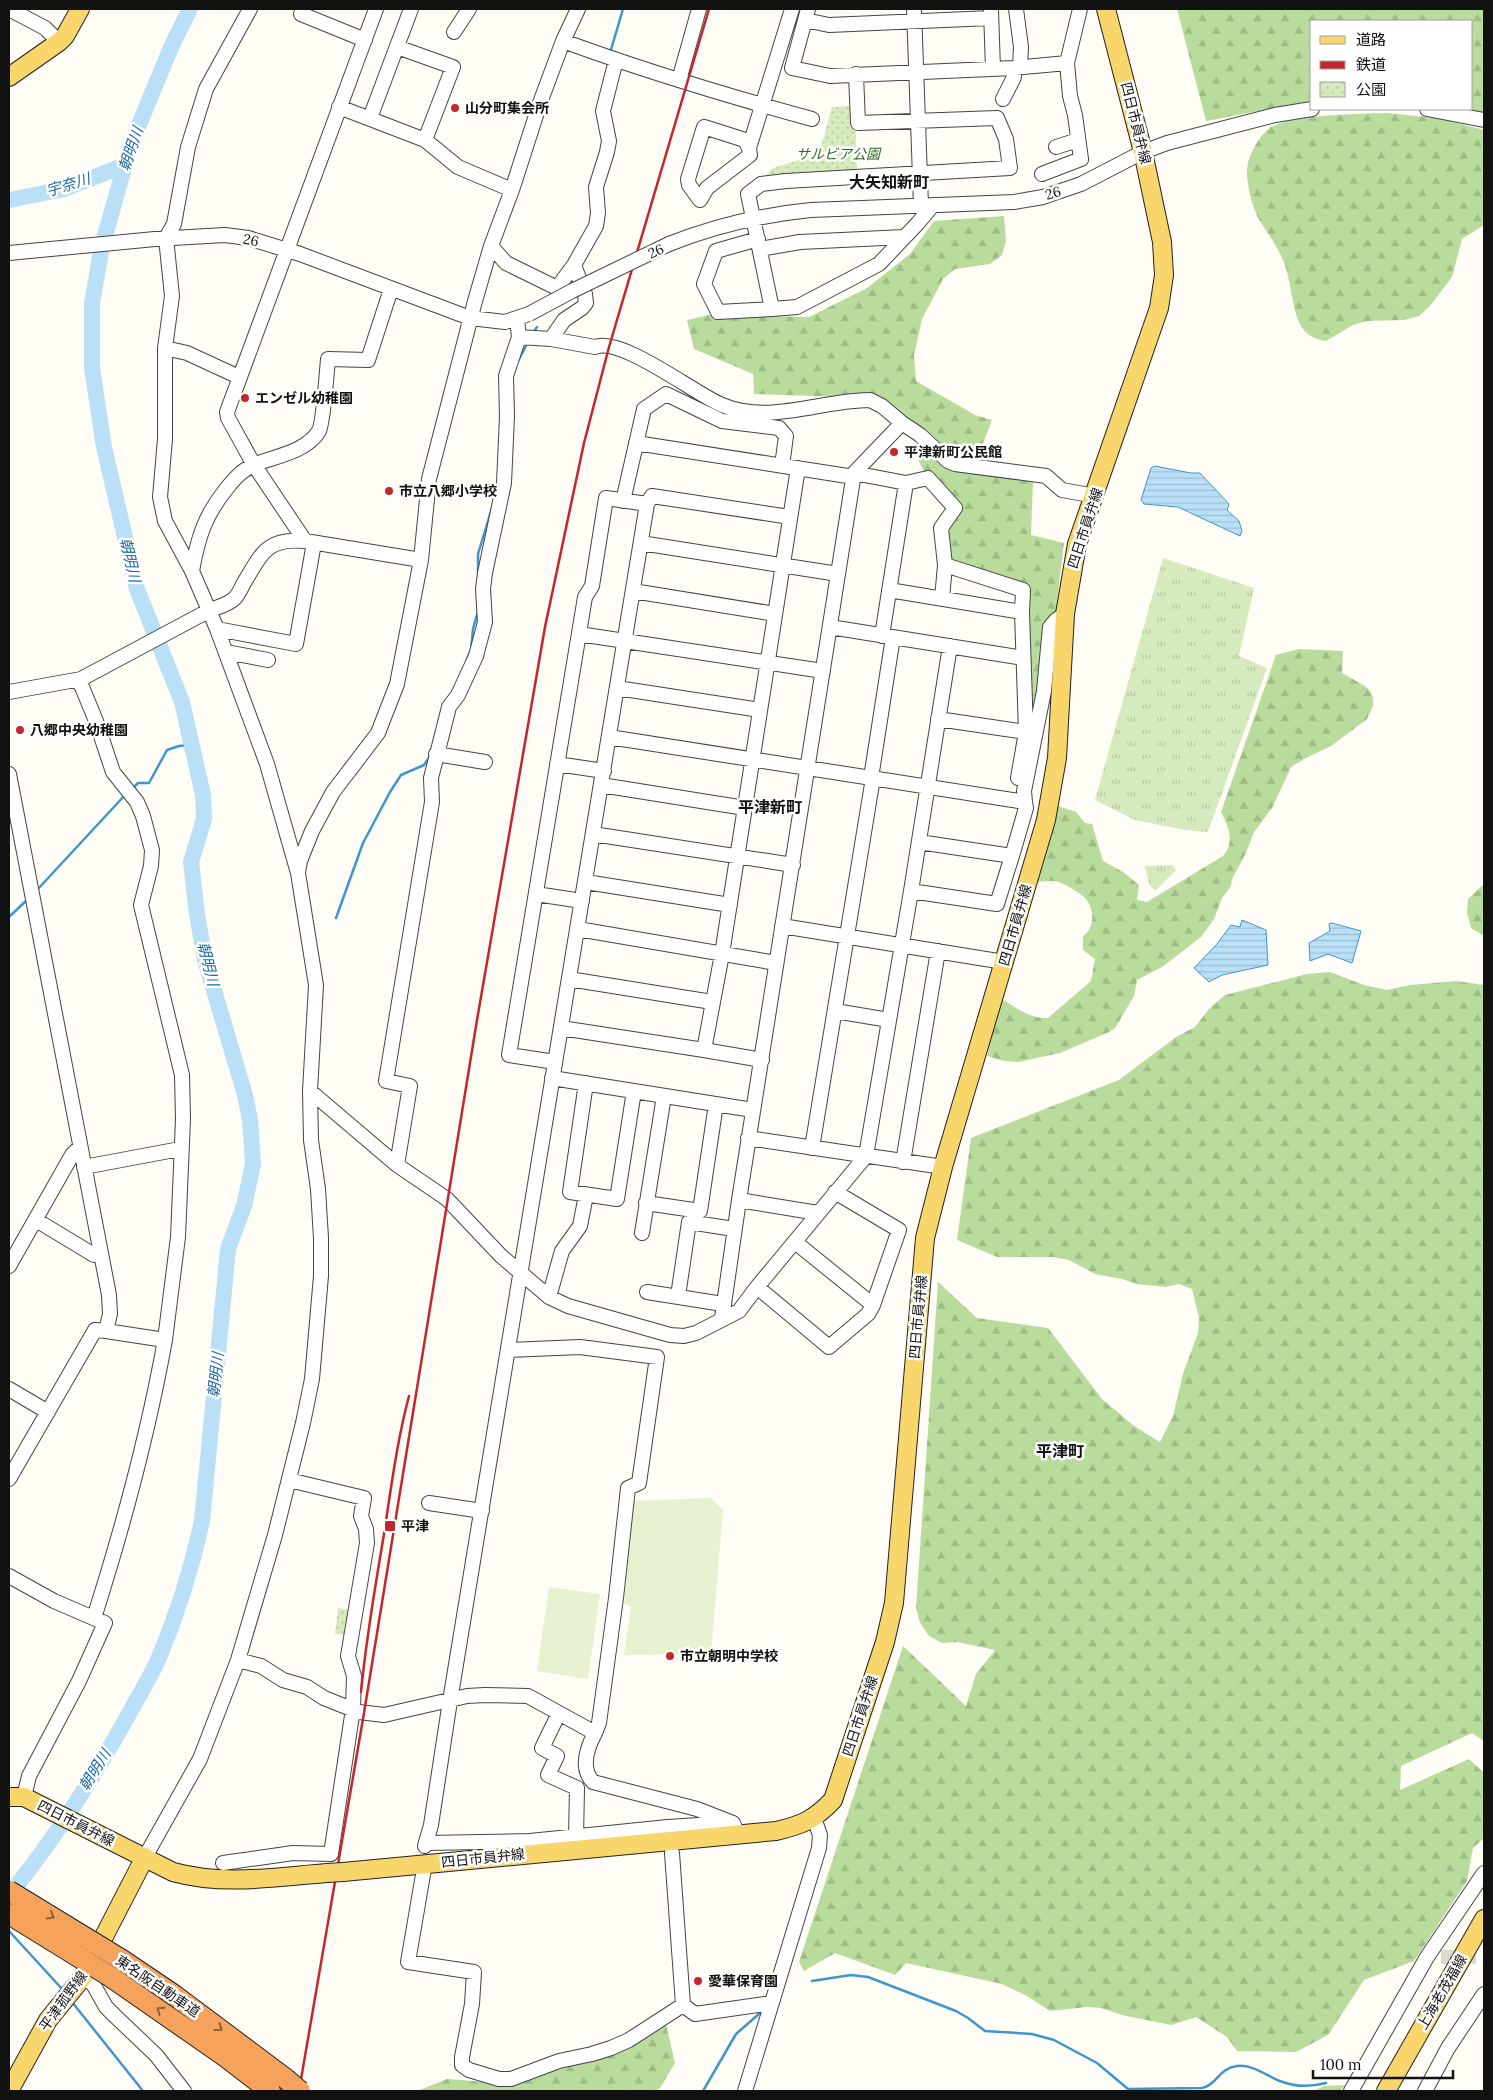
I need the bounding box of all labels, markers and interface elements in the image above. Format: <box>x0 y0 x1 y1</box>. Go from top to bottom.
legend <box>1310 20 1473 110</box>
text: 道路 <box>1356 30 1386 49</box>
text: 鉄道 <box>1356 55 1386 74</box>
street label: 四日市員弁線 <box>1117 80 1155 166</box>
text: 公園 <box>1356 80 1386 99</box>
place label: 山分町集会所 <box>465 99 549 117</box>
marker: 山分町集会所 <box>449 102 461 114</box>
water label: 朝明川 <box>114 123 147 173</box>
park label: サルビア公園 <box>796 145 882 163</box>
water label: 宇奈川 <box>44 168 94 200</box>
district label: 大矢知新町 <box>849 172 929 192</box>
street label: 26 <box>1043 182 1063 204</box>
street label: 26 <box>241 230 261 250</box>
street label: 26 <box>645 240 667 262</box>
place label: エンゼル幼稚園 <box>255 389 353 407</box>
marker: エンゼル幼稚園 <box>239 392 251 404</box>
place label: 平津新町公民館 <box>904 443 1002 461</box>
marker: 平津新町公民館 <box>888 446 900 458</box>
place label: 市立八郷小学校 <box>399 482 497 500</box>
marker: 市立八郷小学校 <box>383 485 395 497</box>
street label: 四日市員弁線 <box>1063 485 1107 571</box>
water label: 朝明川 <box>116 536 145 586</box>
place label: 八郷中央幼稚園 <box>30 721 128 739</box>
marker: 八郷中央幼稚園 <box>14 724 26 736</box>
district label: 平津新町 <box>738 797 802 817</box>
street label: 四日市員弁線 <box>995 882 1035 968</box>
water label: 朝明川 <box>194 940 224 990</box>
street label: 四日市員弁線 <box>905 1274 931 1360</box>
water label: 朝明川 <box>204 1350 228 1398</box>
district label: 平津町 <box>1036 1441 1084 1461</box>
place label: 平津 <box>401 1517 429 1535</box>
marker: 平津 <box>383 1519 397 1533</box>
place label: 市立朝明中学校 <box>680 1647 778 1665</box>
marker: 市立朝明中学校 <box>664 1650 676 1662</box>
street label: 四日市員弁線 <box>838 1673 882 1759</box>
water label: 朝明川 <box>75 1744 116 1794</box>
street label: 四日市員弁線 <box>34 1796 118 1850</box>
street label: 四日市員弁線 <box>440 1845 526 1871</box>
one-way arrow <box>45 1910 54 1920</box>
street label: 東名阪自動車道 <box>112 1951 204 2021</box>
street label: 上海老茂福線 <box>1413 1951 1471 2033</box>
street label: 平津菰野線 <box>35 1967 91 2035</box>
place label: 愛華保育園 <box>708 1972 778 1990</box>
marker: 愛華保育園 <box>692 1975 704 1987</box>
one-way arrow <box>157 2007 166 2016</box>
one-way arrow <box>213 2022 223 2031</box>
scale bar <box>1313 2048 1453 2080</box>
text: 100 m <box>1320 2055 1361 2074</box>

